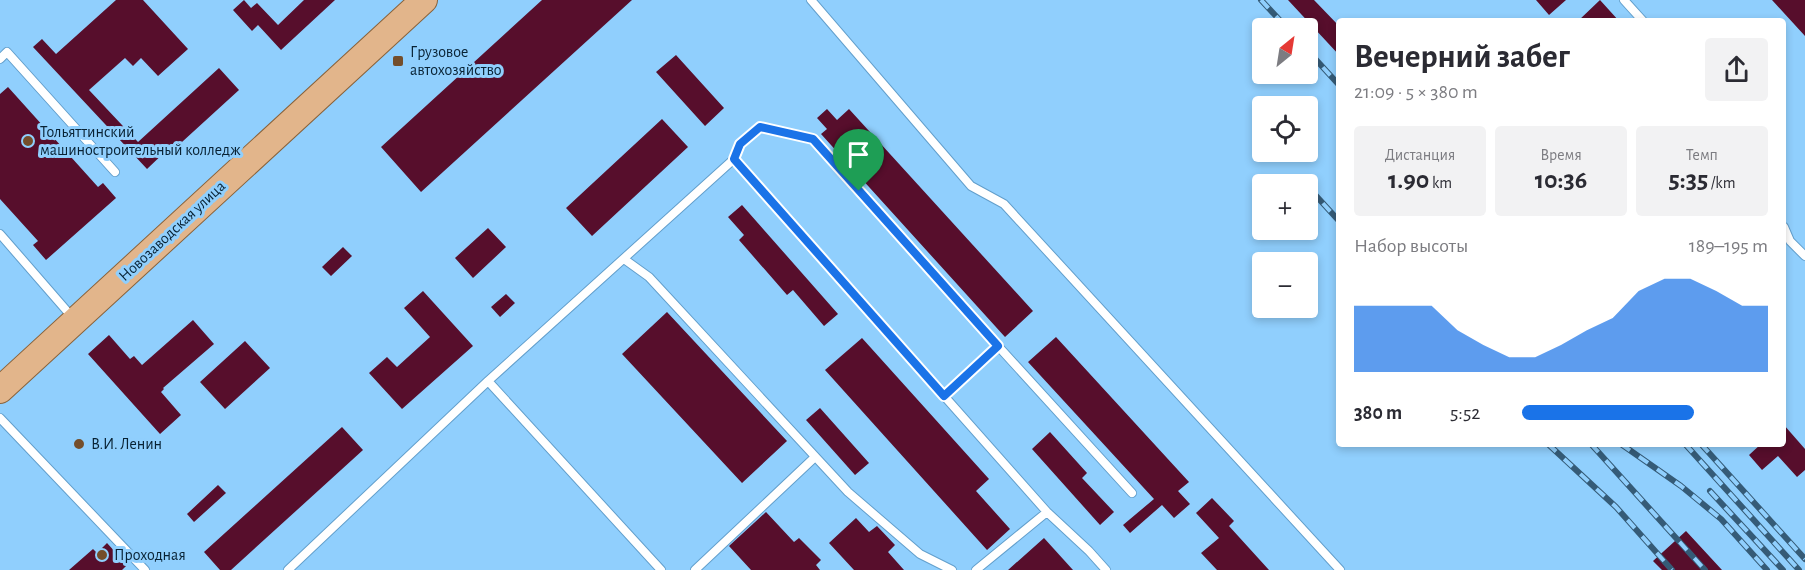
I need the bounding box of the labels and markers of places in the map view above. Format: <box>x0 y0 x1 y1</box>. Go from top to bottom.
place label: Грузовое автохозяйство <box>410 44 502 78</box>
marker: Грузовое автохозяйство <box>391 54 405 68</box>
place label: Тольяттинский машиностроительный колледж <box>40 124 241 158</box>
pin <box>833 129 884 191</box>
marker: Тольяттинский машиностроительный колледж <box>21 134 35 148</box>
place label: В.И. Ленин <box>91 436 162 452</box>
marker: В.И. Ленин <box>72 437 86 451</box>
place label: Проходная <box>114 547 186 563</box>
marker: Проходная <box>95 548 109 562</box>

